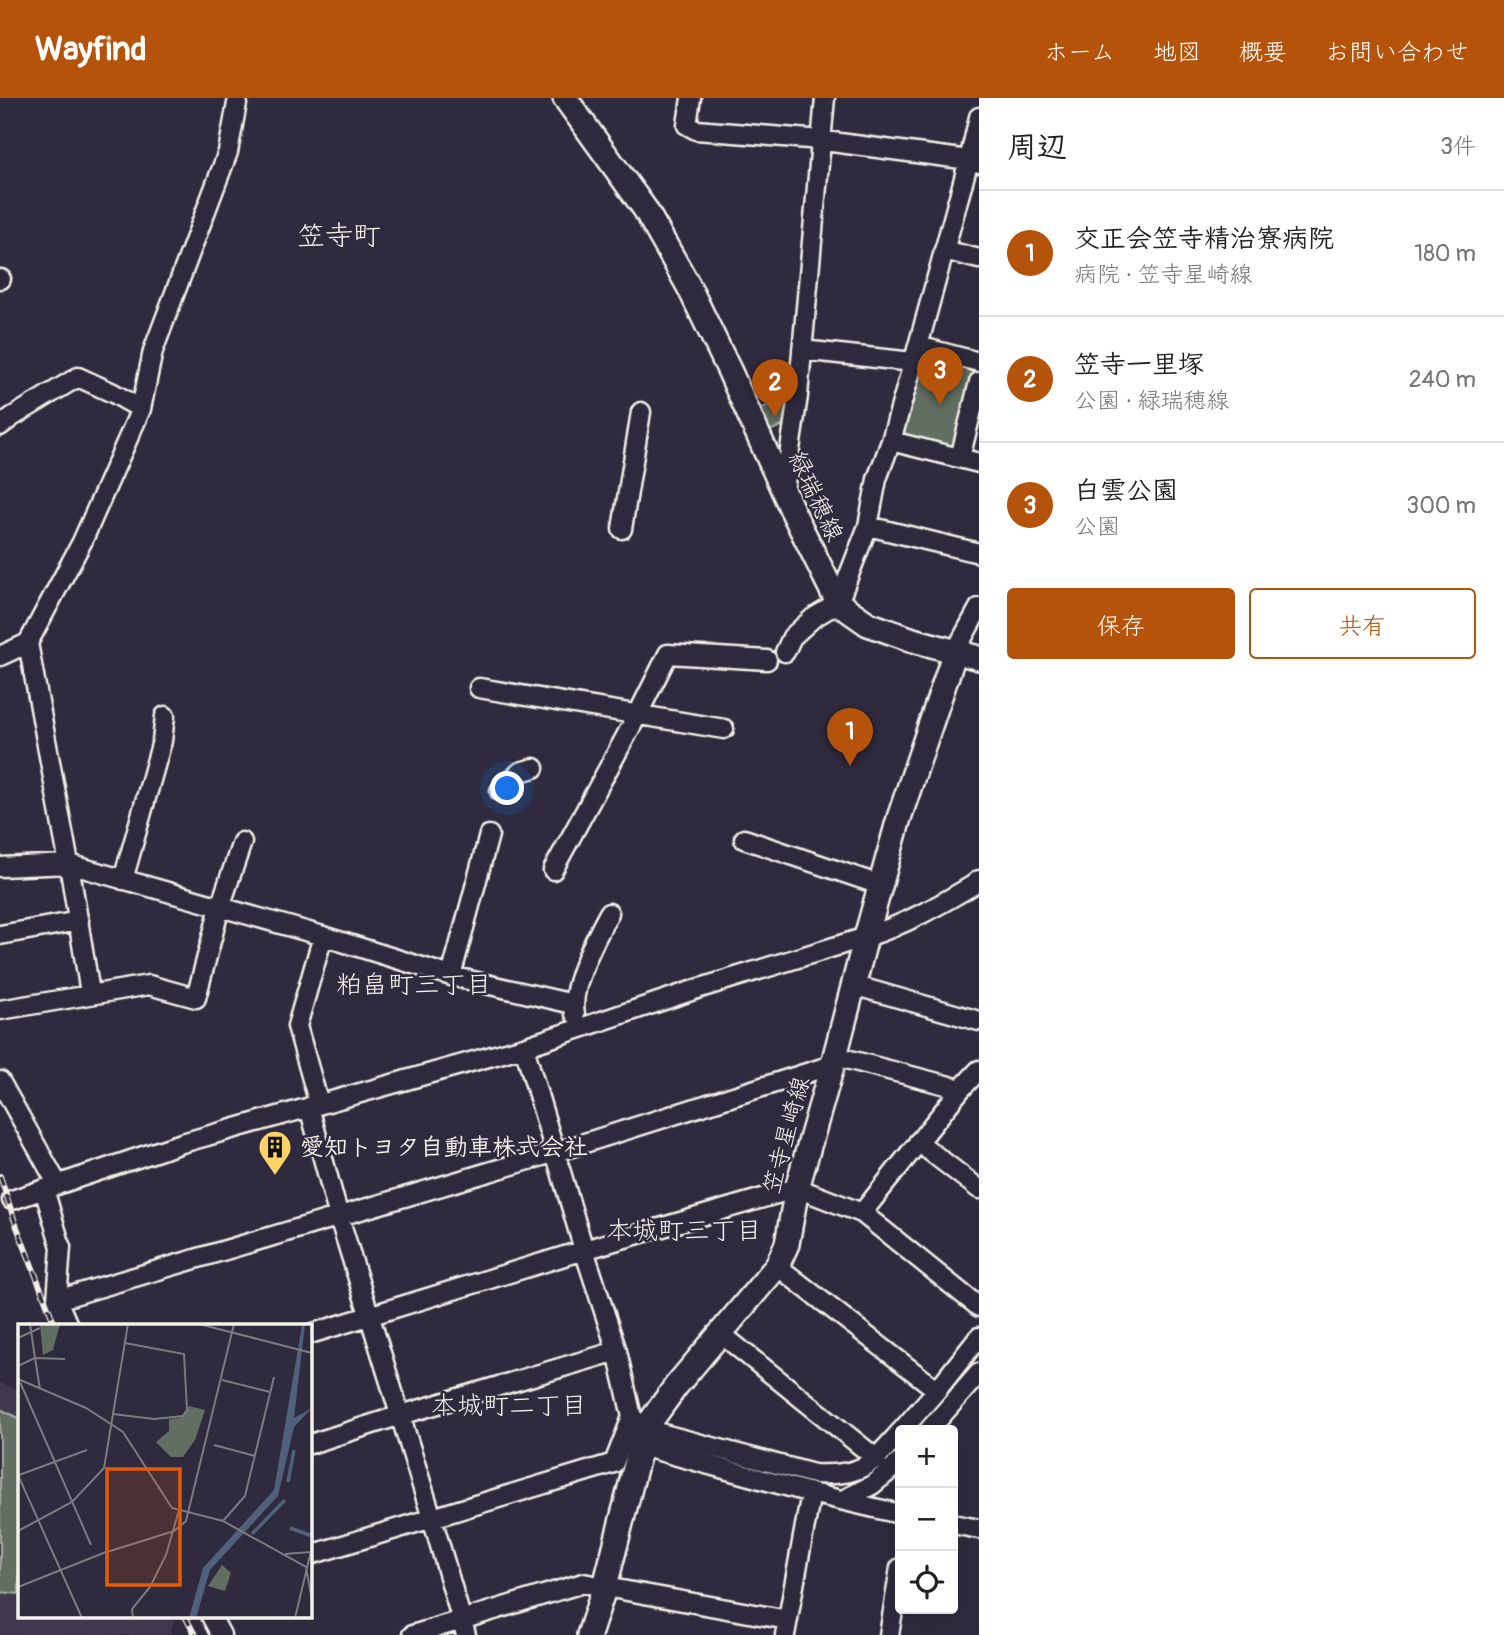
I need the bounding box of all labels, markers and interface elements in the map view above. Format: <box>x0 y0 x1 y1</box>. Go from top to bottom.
text: Wayfind <box>35 29 147 70</box>
text: ホーム <box>1044 38 1115 67</box>
text: 地図 <box>1153 38 1201 67</box>
text: 概要 <box>1239 38 1287 67</box>
text: お問い合わせ <box>1325 38 1469 67</box>
text: 周辺 <box>1007 129 1067 166</box>
text: 3件 <box>1440 132 1476 161</box>
district label: 笠寺町 <box>297 219 381 254</box>
text: 交正会笠寺精治寮病院 <box>1074 223 1334 255</box>
text: 1 <box>1026 239 1035 268</box>
text: 180 m <box>1414 239 1476 268</box>
text: 病院 · 笠寺星崎線 <box>1074 260 1252 289</box>
pin: 3 <box>917 347 963 405</box>
text: 笠寺一里塚 <box>1074 349 1204 381</box>
pin: 2 <box>752 359 798 417</box>
text: 2 <box>1024 365 1036 394</box>
text: 240 m <box>1409 365 1476 394</box>
text: 公園 · 緑瑞穂線 <box>1074 386 1229 415</box>
street label: 緑瑞穂線 <box>782 447 849 546</box>
text: 白雲公園 <box>1074 475 1178 507</box>
text: 3 <box>1024 491 1036 520</box>
text: 300 m <box>1406 491 1476 520</box>
text: 公園 <box>1074 512 1120 541</box>
button: 保存 <box>1007 588 1235 659</box>
button: 共有 <box>1249 588 1476 659</box>
pin: 1 <box>827 708 873 766</box>
your location <box>490 771 524 805</box>
district label: 粕畠町三丁目 <box>336 969 492 1001</box>
street label: 笠寺星崎線 <box>757 1073 816 1197</box>
building icon: 愛知トヨタ自動車株式会社 <box>256 1128 294 1177</box>
place label: 愛知トヨタ自動車株式会社 <box>300 1133 588 1162</box>
district label: 本城町三丁目 <box>606 1215 762 1247</box>
inset map <box>18 1324 312 1618</box>
district label: 本城町二丁目 <box>431 1390 587 1422</box>
map controls <box>895 1425 958 1614</box>
button: + <box>895 1425 958 1488</box>
button: − <box>895 1488 958 1551</box>
button: locate <box>895 1551 958 1614</box>

